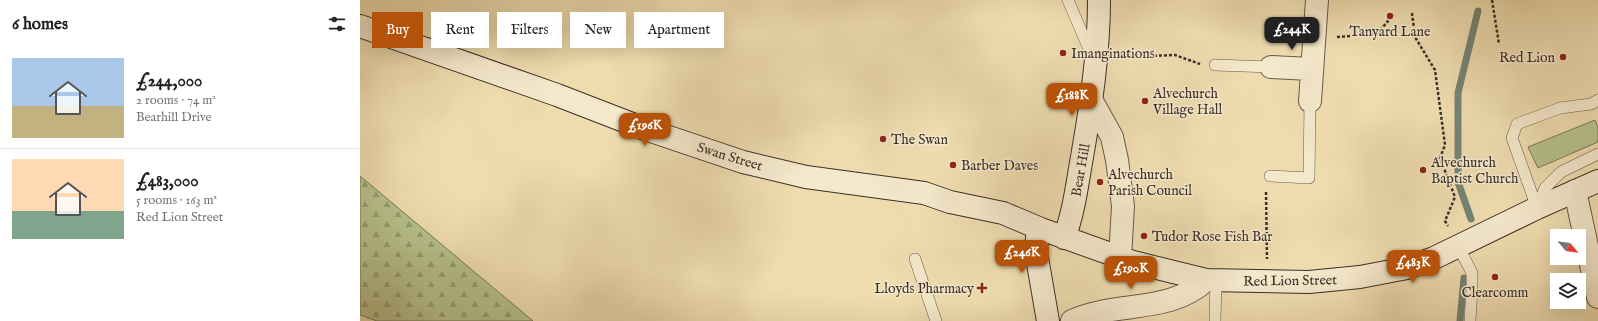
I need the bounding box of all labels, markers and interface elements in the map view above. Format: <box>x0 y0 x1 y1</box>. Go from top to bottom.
marker: Tanyard Lane <box>1385 11 1395 21</box>
chip: Buy <box>372 12 423 48</box>
chip: Rent <box>431 12 489 48</box>
chip: Filters <box>497 12 562 48</box>
chip: New <box>570 12 626 48</box>
chip: Apartment <box>634 12 724 48</box>
icon: filters <box>326 13 348 35</box>
text: 6 homes <box>12 14 68 35</box>
pin: £244K <box>1264 17 1320 51</box>
text: £244K <box>1273 21 1311 38</box>
place label: Tanyard Lane <box>1350 23 1431 41</box>
place label: Imanginations <box>1071 45 1155 63</box>
marker: Imanginations <box>1058 48 1068 58</box>
place label: Red Lion <box>1499 49 1556 67</box>
marker: Red Lion <box>1558 52 1568 62</box>
text: £244,000 <box>136 71 202 92</box>
icon: home <box>44 74 92 122</box>
pin: £188K <box>1044 83 1100 117</box>
place label: Alvechurch Village Hall <box>1152 85 1223 119</box>
text: £188K <box>1055 87 1089 104</box>
text: 2 rooms · 74 m² <box>136 92 216 109</box>
marker: Alvechurch Village Hall <box>1140 96 1150 106</box>
text: Bearhill Drive <box>136 109 212 126</box>
pin: £196K <box>617 113 673 147</box>
text: £196K <box>628 117 662 134</box>
place label: The Swan <box>891 131 948 149</box>
marker: The Swan <box>878 134 888 144</box>
street label: Swan Street <box>695 138 765 175</box>
street label: Bear Hill <box>1067 142 1095 198</box>
place label: Alvechurch Baptist Church <box>1430 154 1519 188</box>
place label: Barber Daves <box>961 157 1038 175</box>
marker: Barber Daves <box>948 160 958 170</box>
marker: Alvechurch Baptist Church <box>1418 165 1428 175</box>
place label: Alvechurch Parish Council <box>1107 166 1192 200</box>
text: £483,000 <box>136 171 199 192</box>
icon: home <box>44 175 92 223</box>
marker: Alvechurch Parish Council <box>1095 177 1105 187</box>
text: 5 rooms · 163 m² <box>136 192 217 209</box>
text: Red Lion Street <box>136 209 223 226</box>
place label: Tudor Rose Fish Bar <box>1152 228 1272 246</box>
north arrow <box>1550 229 1586 265</box>
map controls <box>1550 229 1586 309</box>
marker: Tudor Rose Fish Bar <box>1139 231 1149 241</box>
pin: £246K <box>994 240 1050 274</box>
text: £246K <box>1004 244 1040 261</box>
pin: £483K <box>1385 250 1441 284</box>
text: £483K <box>1396 254 1430 271</box>
pin: £190K <box>1103 256 1159 290</box>
text: £190K <box>1113 260 1149 277</box>
street label: Red Lion Street <box>1243 271 1337 291</box>
marker: Clearcomm <box>1490 272 1500 282</box>
button: layers <box>1550 273 1586 309</box>
place label: Lloyds Pharmacy <box>874 280 974 298</box>
marker: Lloyds Pharmacy <box>977 283 987 293</box>
place label: Clearcomm <box>1462 284 1528 302</box>

